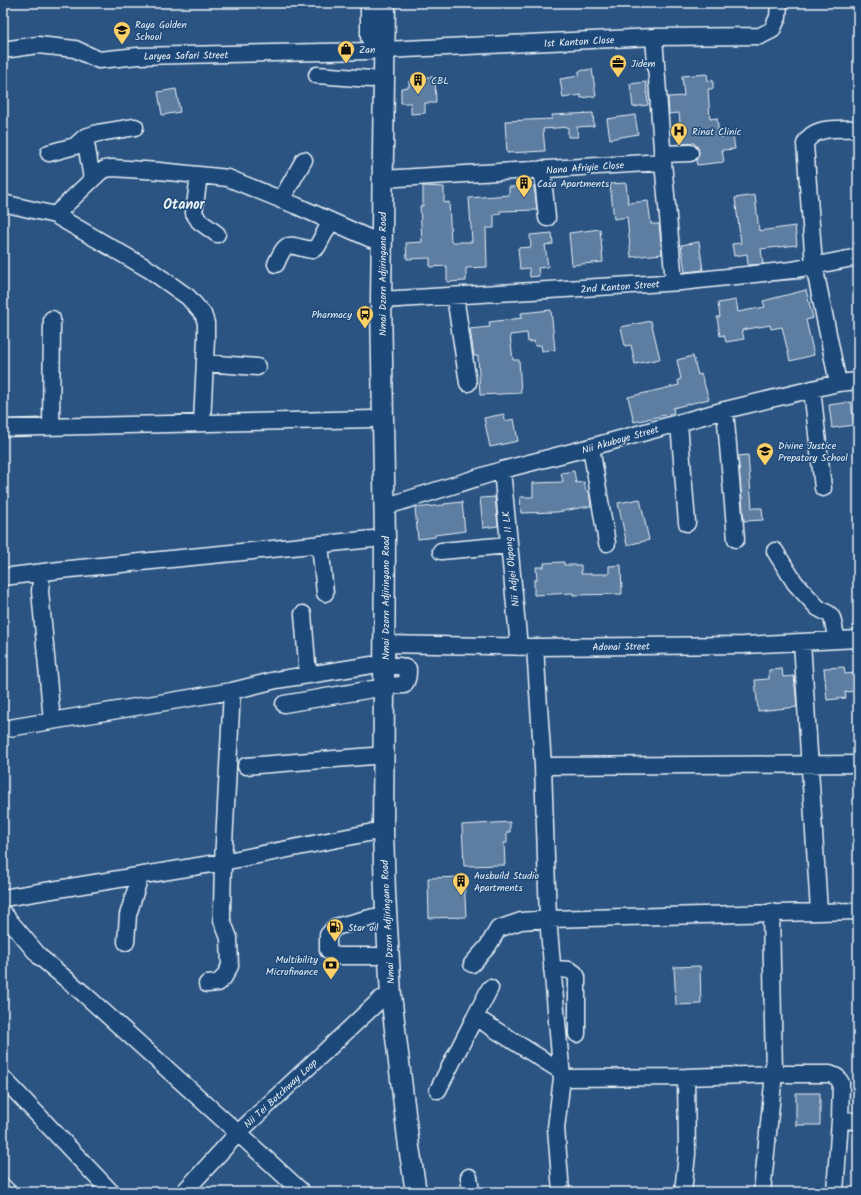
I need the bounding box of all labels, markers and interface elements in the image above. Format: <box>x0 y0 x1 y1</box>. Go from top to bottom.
place label: Raya Golden School <box>135 17 187 45</box>
school or university icon: Raya Golden School <box>112 20 132 45</box>
street label: 1st Kanton Close <box>543 32 615 52</box>
shop icon: Zan <box>336 39 356 64</box>
place label: Zan <box>359 42 375 58</box>
street label: Laryea Safari Street <box>143 47 229 65</box>
office icon: Jidem <box>608 53 628 78</box>
place label: Jidem <box>631 56 656 72</box>
building icon: CBL <box>408 70 428 95</box>
place label: CBL <box>431 73 449 89</box>
hospital icon: Rinat Clinic <box>669 121 689 146</box>
place label: Rinat Clinic <box>692 124 742 140</box>
street label: Nana Afriyie Close <box>545 157 625 179</box>
building icon: Casa Apartments <box>514 173 534 198</box>
place label: Casa Apartments <box>537 176 610 192</box>
district label: Otanor <box>163 194 206 216</box>
street label: Nmai Dzorn Adjiringano Road <box>375 211 391 336</box>
street label: 2nd Kanton Street <box>580 276 660 298</box>
bus stop icon: Pharmacy <box>355 304 375 329</box>
place label: Pharmacy <box>311 307 352 323</box>
street label: Nii Akuboye Street <box>580 421 661 459</box>
place label: Divine Justice Prepatory School <box>778 438 848 466</box>
school or university icon: Divine Justice Prepatory School <box>755 441 775 466</box>
street label: Nii Adjei Okpong II LK <box>498 510 524 607</box>
street label: Nmai Dzorn Adjiringano Road <box>378 535 394 660</box>
street label: Adonai Street <box>592 638 650 655</box>
street label: Nmai Dzorn Adjiringano Road <box>377 859 399 984</box>
place label: Ausbuild Studio Apartments <box>474 868 539 896</box>
building icon: Ausbuild Studio Apartments <box>451 871 471 896</box>
fuel station icon: Star oil <box>325 917 345 942</box>
place label: Star oil <box>348 920 379 936</box>
place label: Multibility Microfinance <box>266 952 318 980</box>
bank icon: Multibility Microfinance <box>321 955 341 980</box>
street label: Nii Tei Botchway Loop <box>240 1055 321 1132</box>

